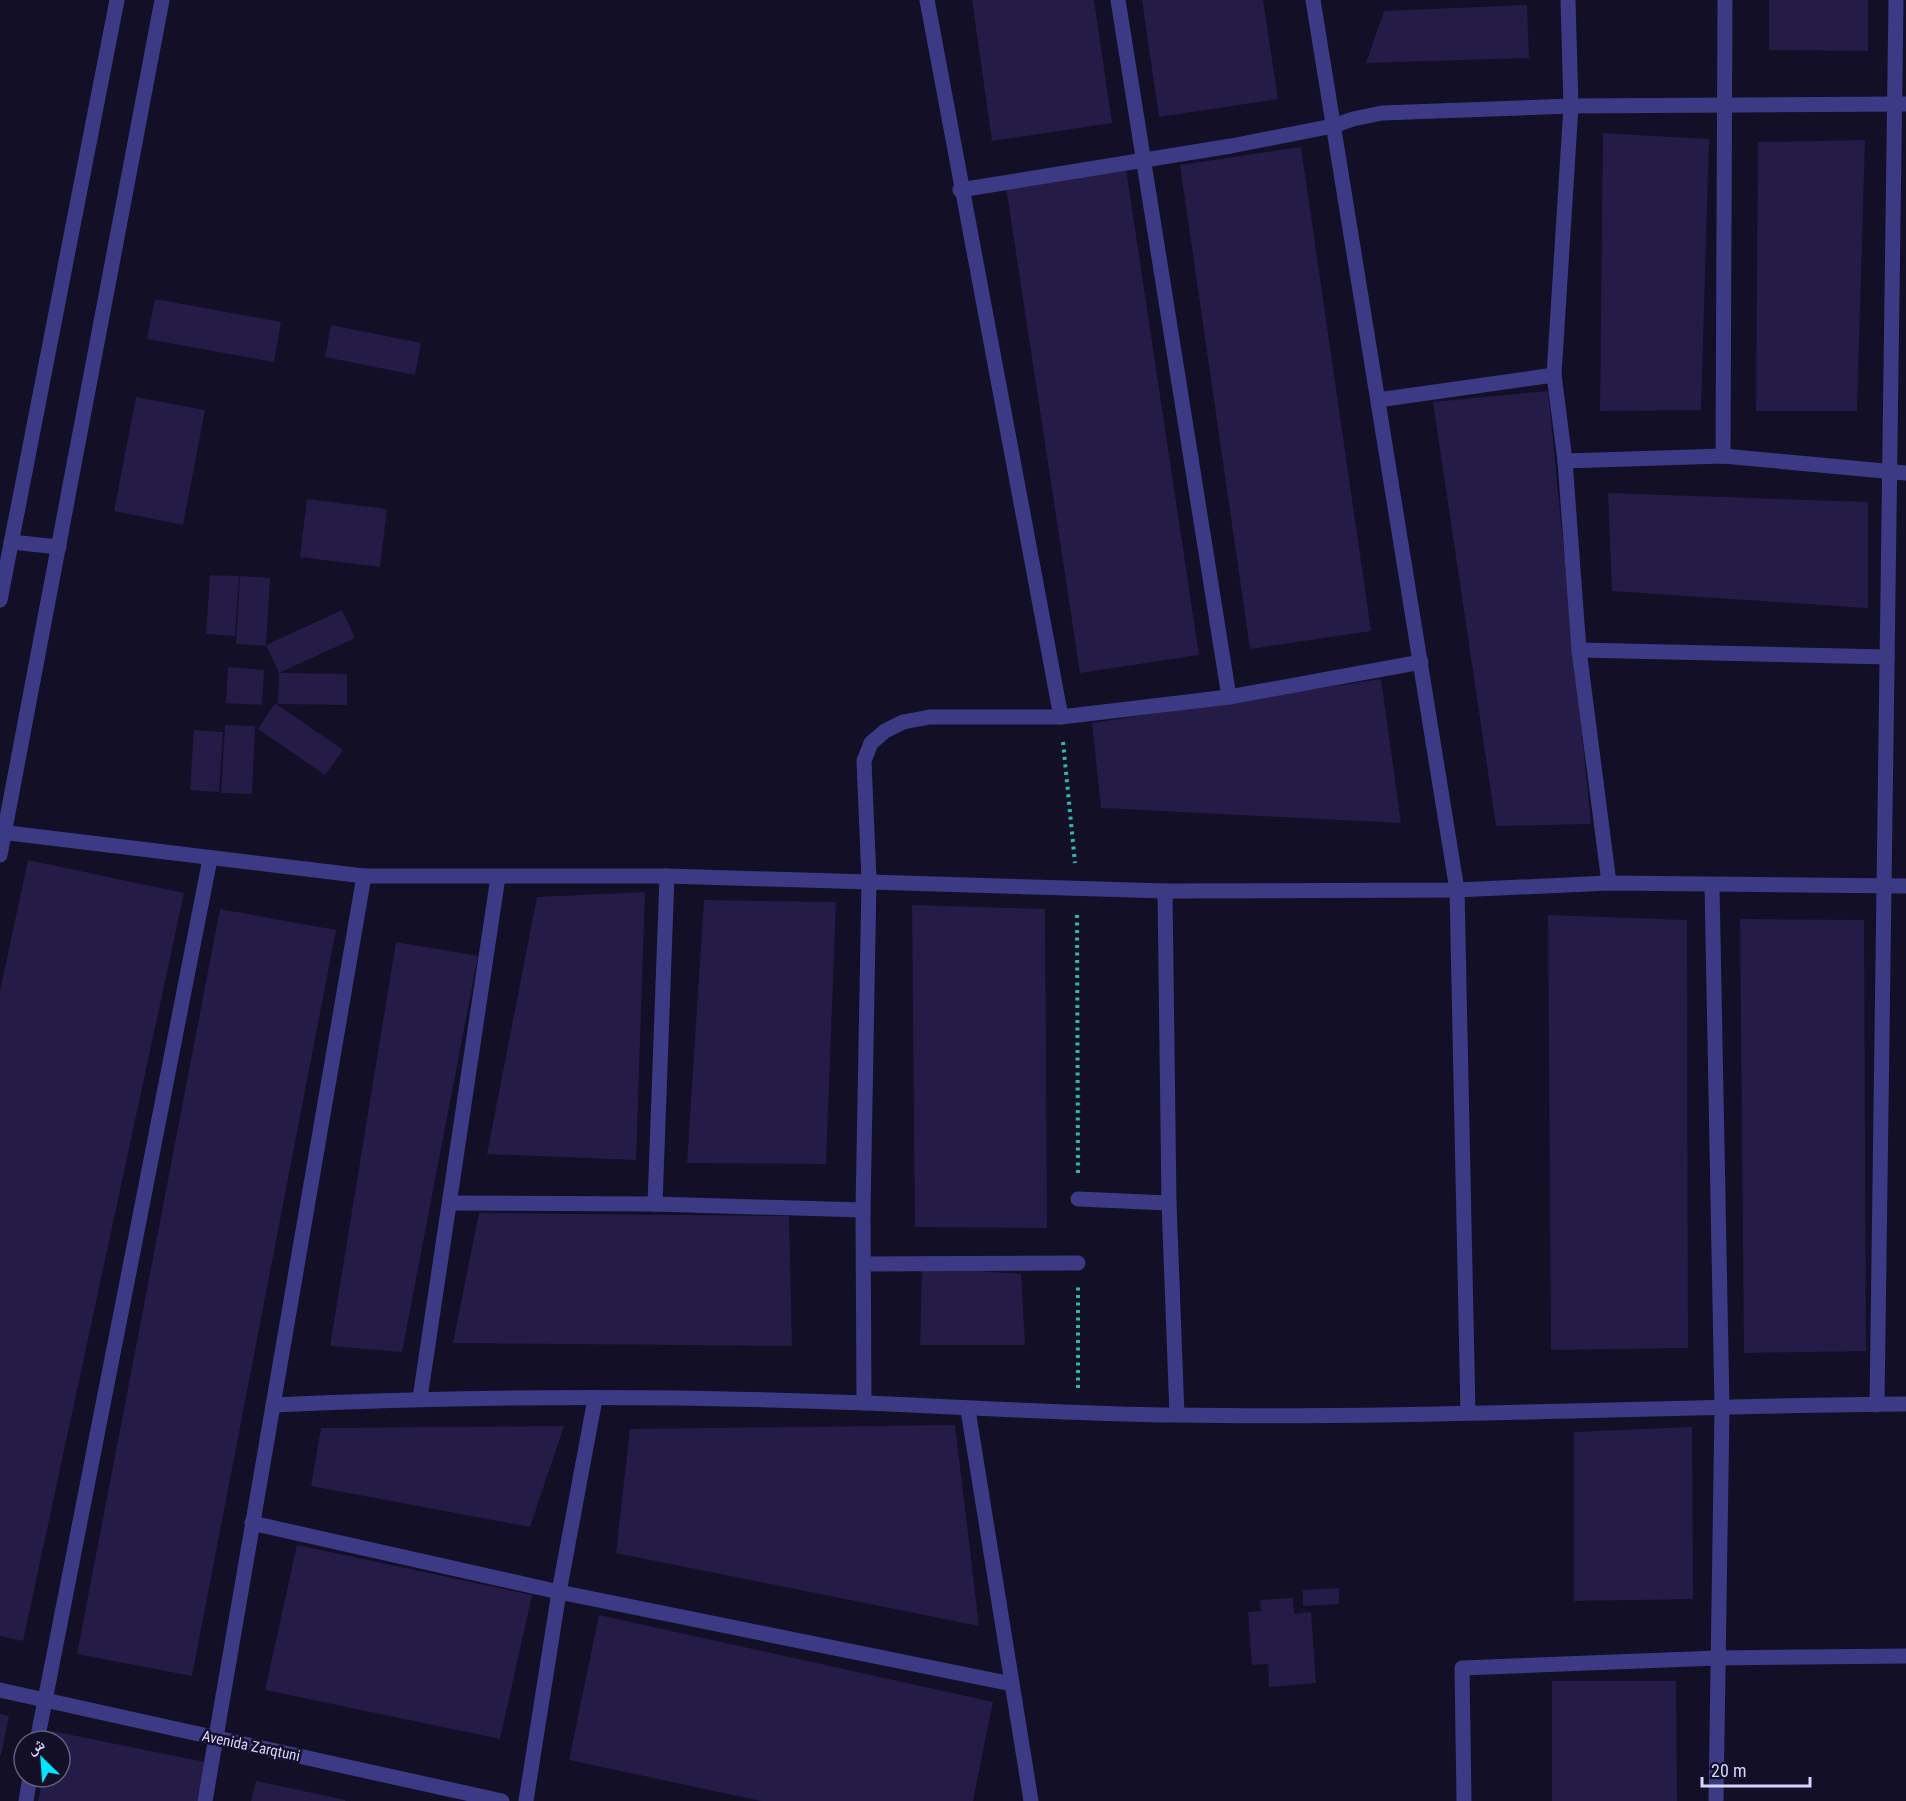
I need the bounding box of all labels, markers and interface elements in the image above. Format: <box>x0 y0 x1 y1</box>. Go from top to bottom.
street label: Avenida Zarqtuni <box>200 1727 302 1765</box>
north arrow <box>12 1729 72 1789</box>
text: ش <box>24 1734 48 1758</box>
scale bar <box>1702 1750 1810 1788</box>
text: 20 m <box>1711 1760 1746 1781</box>

